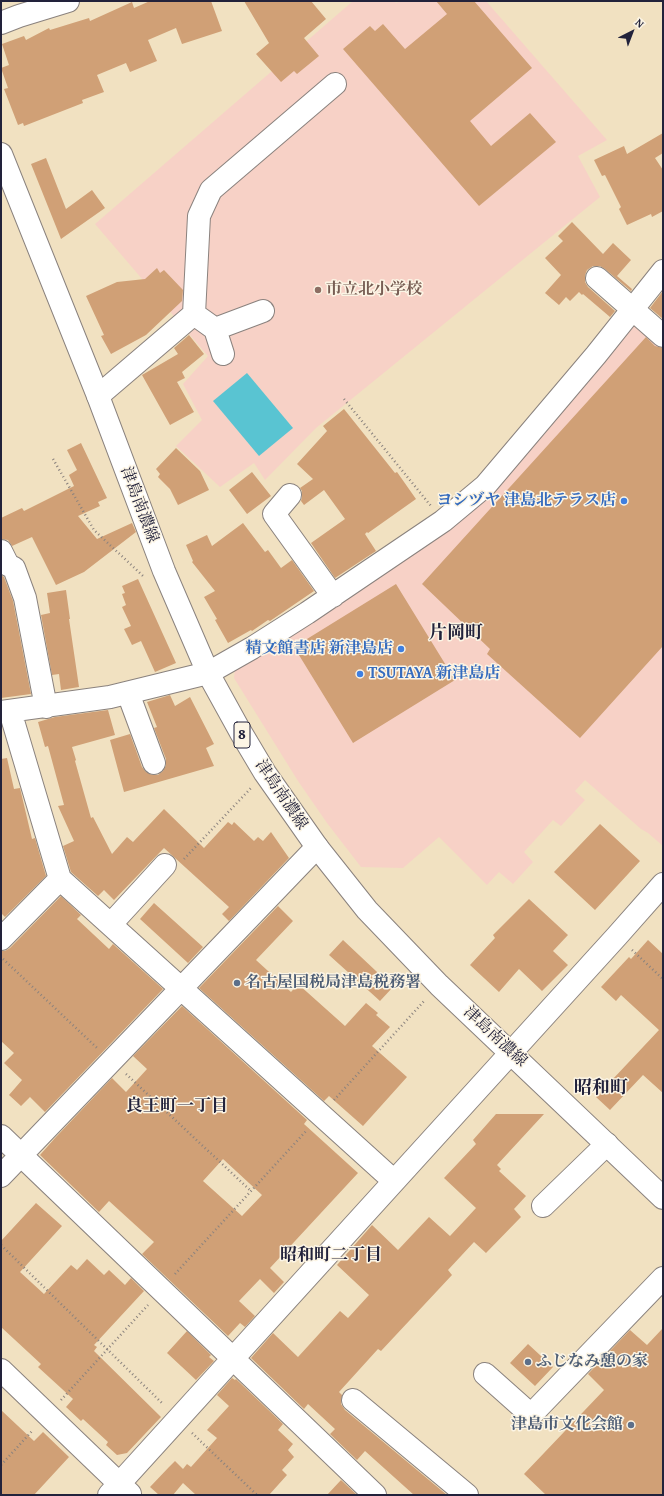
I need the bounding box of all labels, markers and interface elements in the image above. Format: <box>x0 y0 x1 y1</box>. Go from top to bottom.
north arrow <box>612 12 652 52</box>
text: N <box>632 15 648 31</box>
place label: 市立北小学校 <box>326 280 422 300</box>
marker: 市立北小学校 <box>313 285 323 295</box>
street label: 津島南濃線 <box>116 464 162 546</box>
place label: ヨシヅヤ 津島北テラス店 <box>436 491 616 511</box>
marker: ヨシヅヤ 津島北テラス店 <box>619 496 629 506</box>
district label: 片岡町 <box>429 622 483 644</box>
place label: 精文館書店 新津島店 <box>245 639 393 659</box>
marker: 精文館書店 新津島店 <box>396 644 406 654</box>
place label: TSUTAYA 新津島店 <box>368 664 500 684</box>
marker: TSUTAYA 新津島店 <box>355 669 365 679</box>
road number: 8 <box>234 722 250 748</box>
street label: 津島南濃線 <box>251 756 311 834</box>
place label: 名古屋国税局津島税務署 <box>245 973 421 993</box>
marker: 名古屋国税局津島税務署 <box>232 978 242 988</box>
street label: 津島南濃線 <box>459 1003 531 1071</box>
district label: 昭和町 <box>574 1077 628 1099</box>
district label: 良王町一丁目 <box>126 1097 228 1117</box>
district label: 昭和町二丁目 <box>280 1246 382 1266</box>
place label: ふじなみ憩の家 <box>536 1352 648 1372</box>
marker: ふじなみ憩の家 <box>523 1357 533 1367</box>
place label: 津島市文化会館 <box>511 1415 623 1435</box>
marker: 津島市文化会館 <box>626 1420 636 1430</box>

